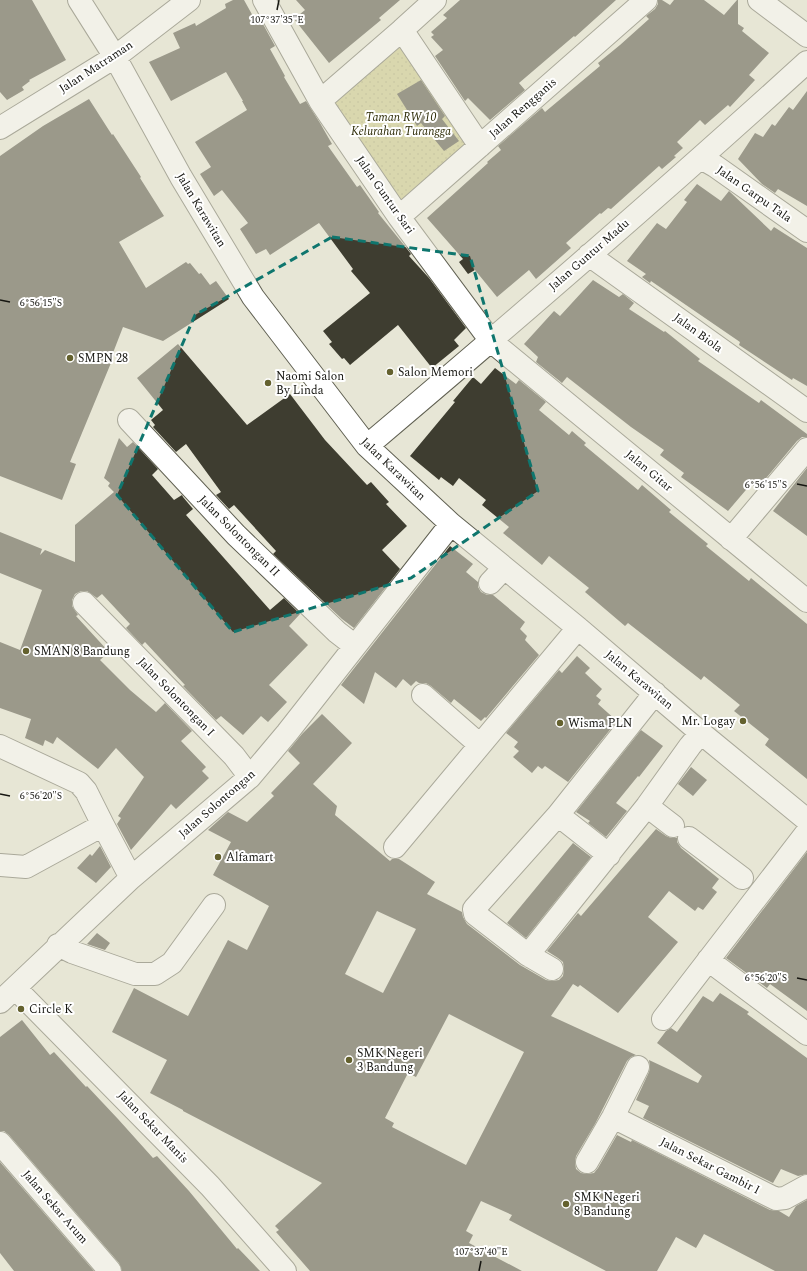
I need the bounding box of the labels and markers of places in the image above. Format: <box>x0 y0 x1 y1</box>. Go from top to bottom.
place label: SMPN 28 <box>78 349 128 368</box>
marker: SMPN 28 <box>65 353 75 363</box>
place label: Salon Memori <box>398 363 473 382</box>
place label: Naomi Salon By Linda <box>276 367 344 400</box>
marker: Salon Memori <box>385 367 395 377</box>
marker: Naomi Salon By Linda <box>263 378 273 388</box>
place label: SMAN 8 Bandung <box>34 642 130 661</box>
marker: SMAN 8 Bandung <box>21 646 31 656</box>
place label: Mr. Logay <box>681 712 736 731</box>
place label: Wisma PLN <box>568 714 632 733</box>
marker: Mr. Logay <box>738 716 748 726</box>
marker: Wisma PLN <box>555 718 565 728</box>
place label: Alfamart <box>226 848 274 867</box>
marker: Alfamart <box>213 852 223 862</box>
place label: Circle K <box>29 1000 73 1019</box>
marker: Circle K <box>16 1004 26 1014</box>
place label: SMK Negeri 3 Bandung <box>357 1044 423 1077</box>
marker: SMK Negeri 3 Bandung <box>344 1055 354 1065</box>
place label: SMK Negeri 8 Bandung <box>574 1188 640 1221</box>
marker: SMK Negeri 8 Bandung <box>561 1199 571 1209</box>

